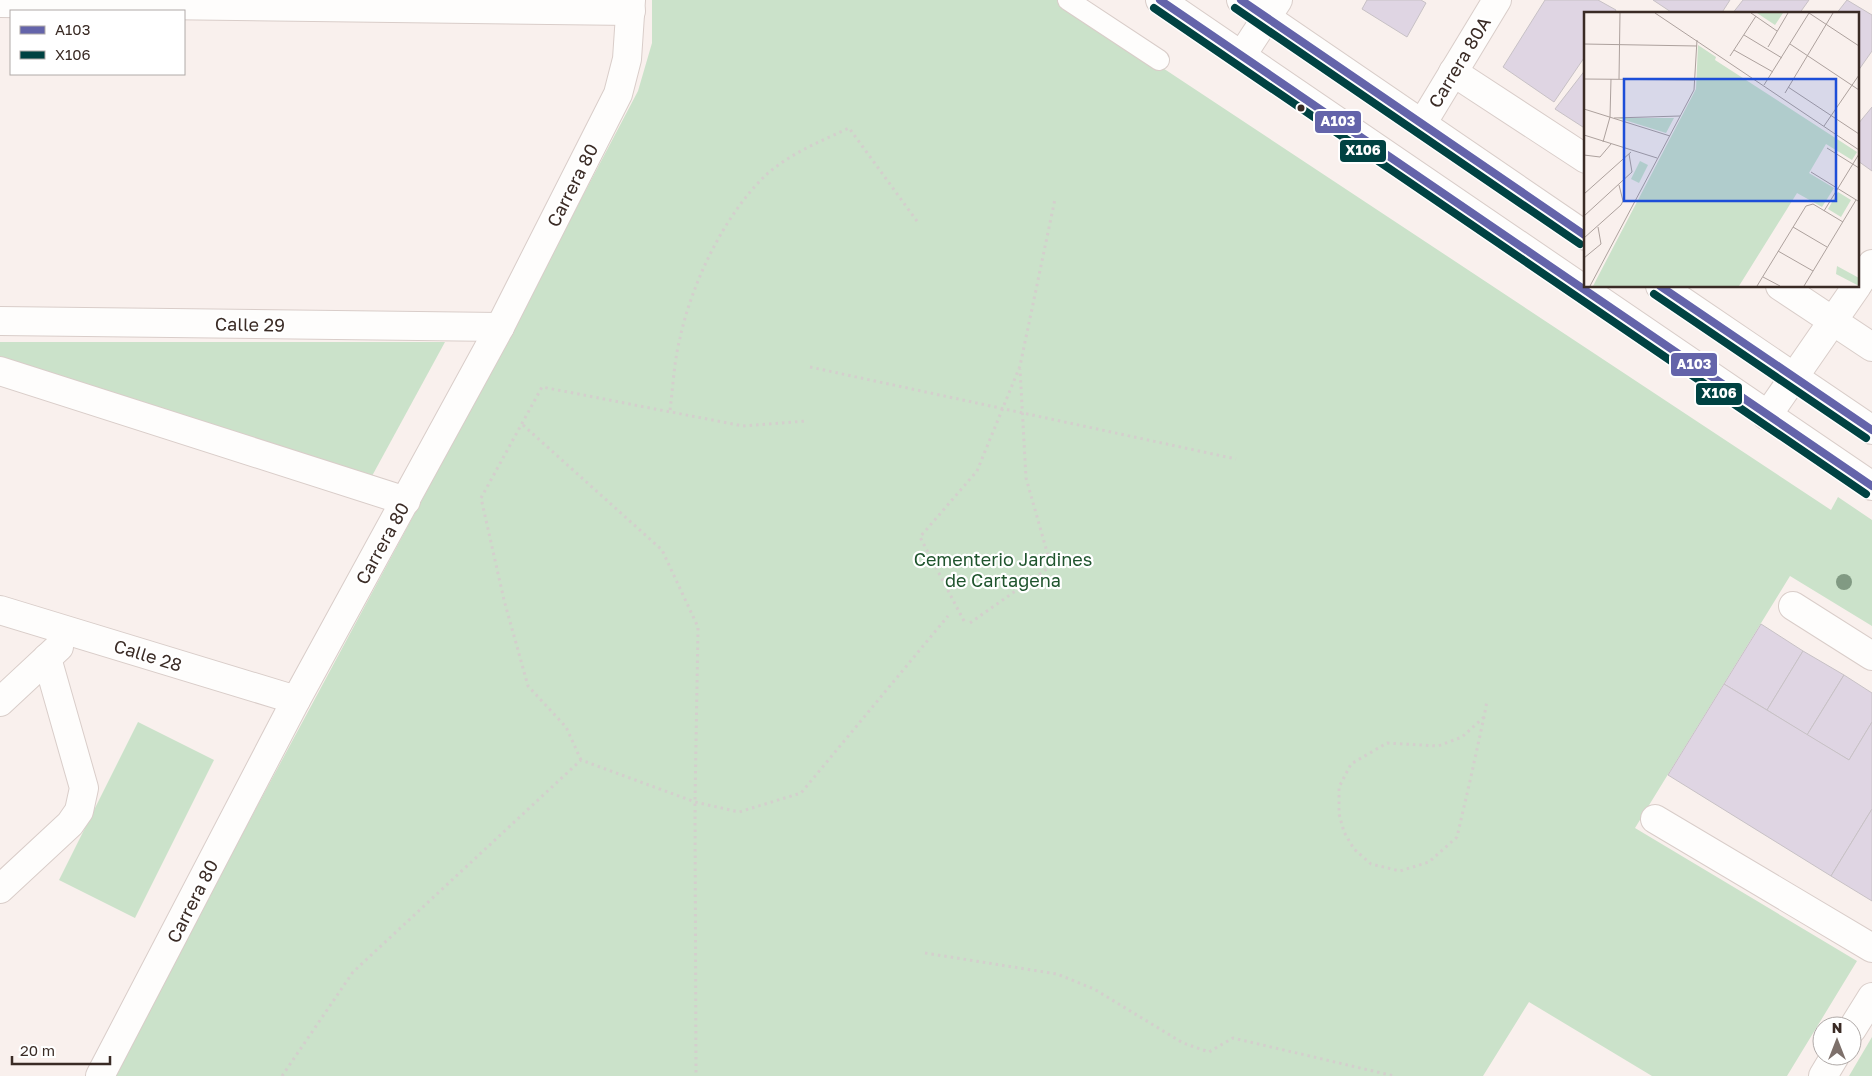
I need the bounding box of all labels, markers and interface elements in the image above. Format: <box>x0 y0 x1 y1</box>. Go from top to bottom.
legend <box>10 10 185 75</box>
street label: Carrera 80A <box>1423 12 1495 112</box>
inset map <box>1584 12 1860 288</box>
text: A103 <box>55 20 90 38</box>
text: X106 <box>55 45 91 63</box>
unlabelled marker <box>1296 103 1306 113</box>
line badge: A103 <box>1314 110 1362 134</box>
text: A103 <box>1321 112 1355 129</box>
line badge: X106 <box>1339 139 1387 163</box>
street label: Carrera 80 <box>542 140 602 230</box>
text: X106 <box>1345 141 1381 158</box>
street label: Calle 29 <box>215 312 285 336</box>
line badge: A103 <box>1670 352 1718 377</box>
text: A103 <box>1677 355 1711 372</box>
line badge: X106 <box>1695 382 1743 406</box>
text: X106 <box>1701 384 1737 401</box>
street label: Carrera 80 <box>350 498 414 588</box>
park label: Cementerio Jardines de Cartagena <box>914 548 1092 591</box>
street label: Calle 28 <box>111 634 185 676</box>
street label: Carrera 80 <box>162 856 222 946</box>
north arrow <box>1812 1016 1862 1066</box>
text: N <box>1832 1019 1842 1036</box>
scale bar <box>12 1034 110 1066</box>
text: 20 m <box>20 1041 55 1059</box>

